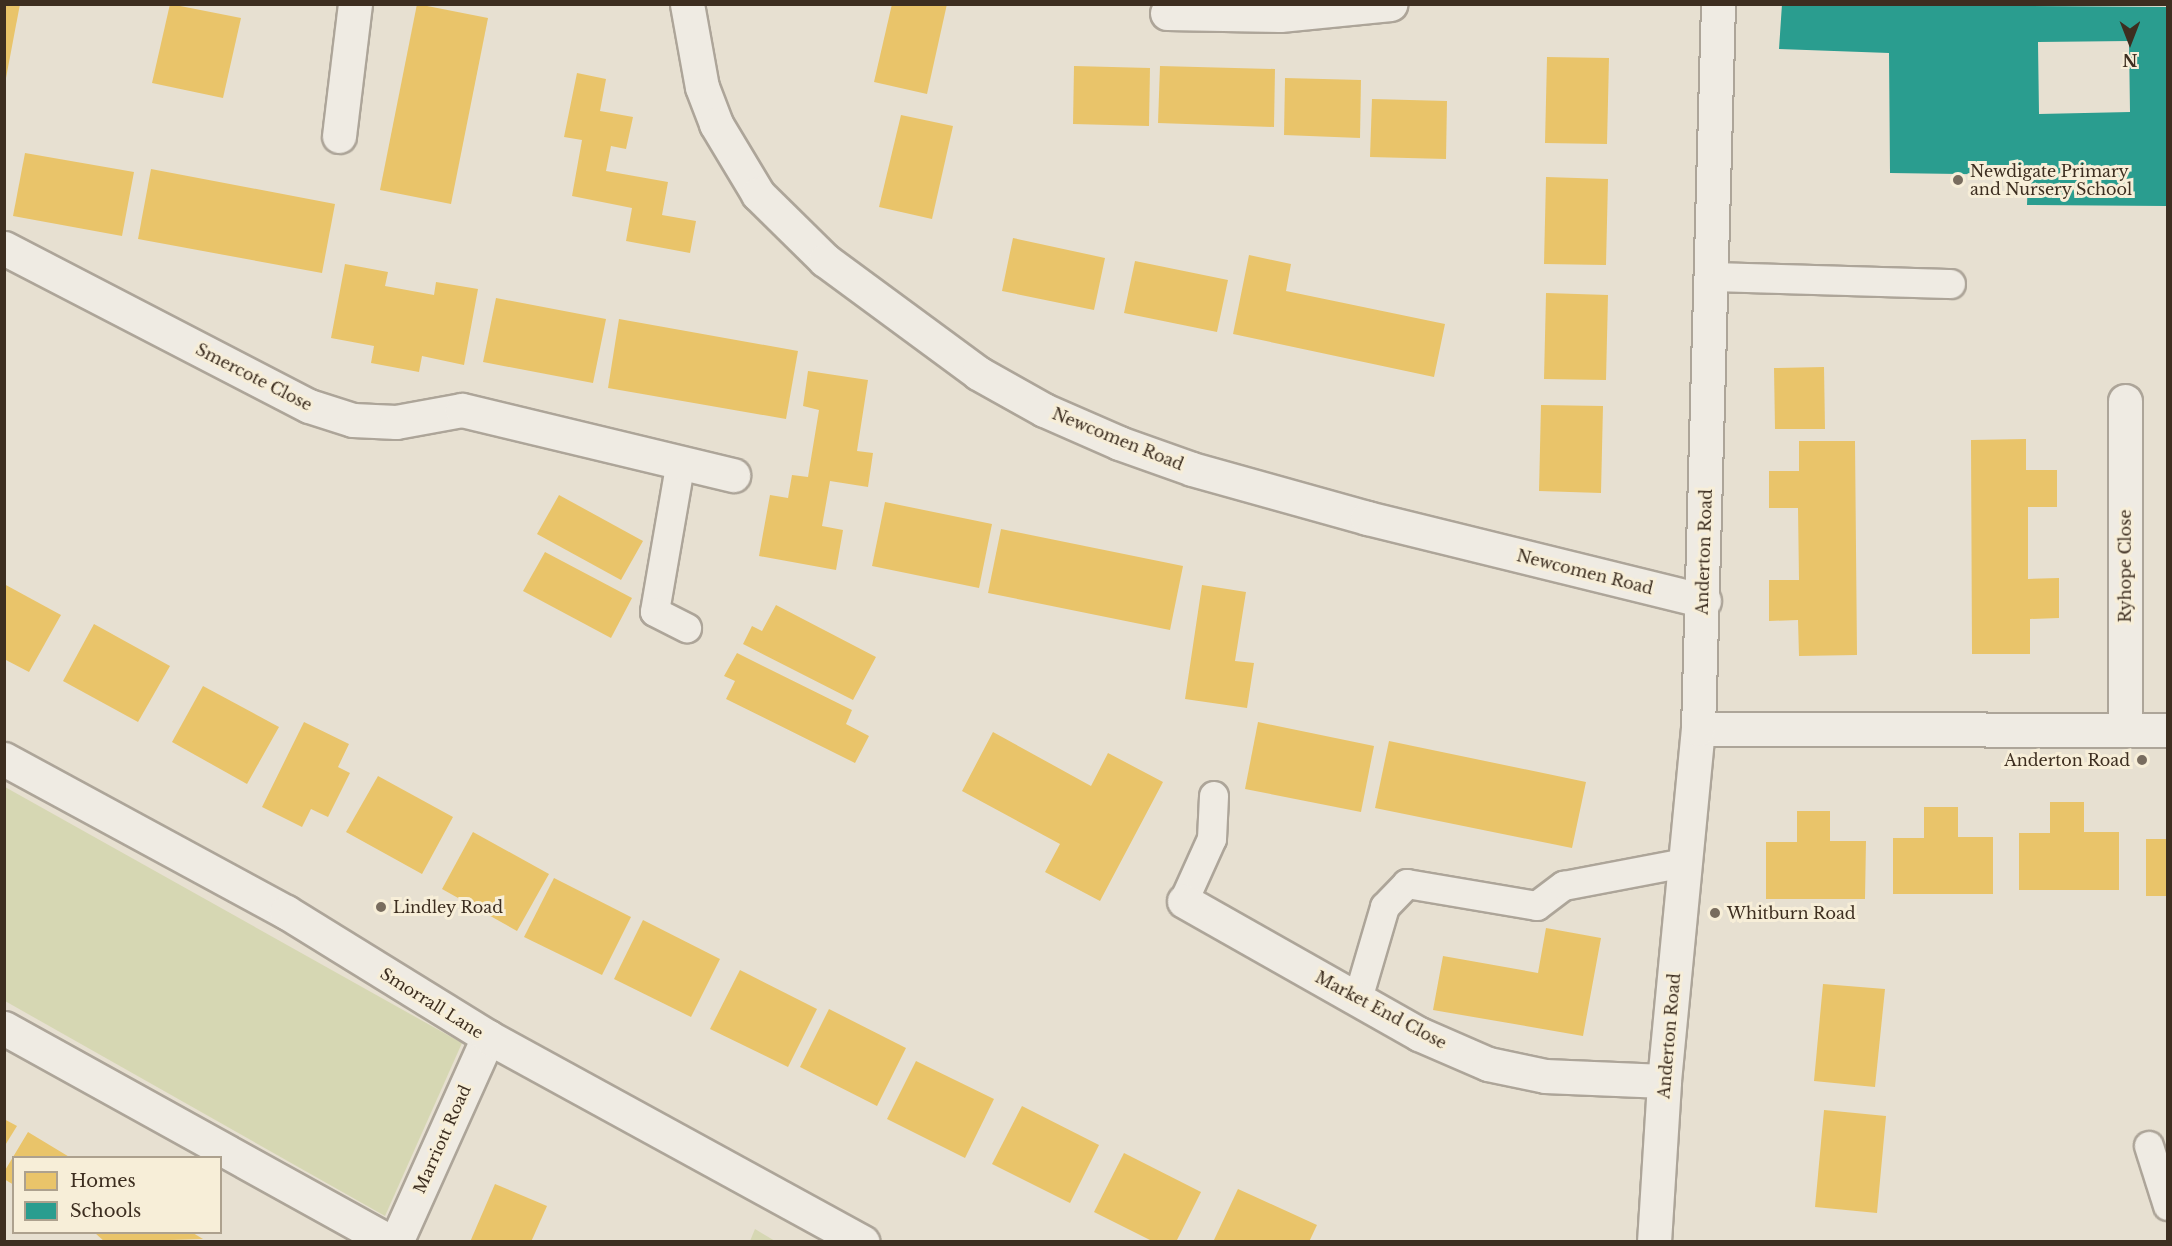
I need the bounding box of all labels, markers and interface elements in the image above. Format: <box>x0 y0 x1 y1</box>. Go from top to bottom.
north arrow <box>2100 12 2160 72</box>
text: N <box>2122 50 2138 70</box>
place label: Newdigate Primary and Nursery School <box>1970 161 2133 199</box>
marker: Newdigate Primary and Nursery School <box>1951 173 1965 187</box>
street label: Smercote Close <box>193 339 315 415</box>
street label: Newcomen Road <box>1050 404 1186 474</box>
street label: Anderton Road <box>1692 489 1716 615</box>
street label: Ryhope Close <box>2115 509 2135 623</box>
street label: Newcomen Road <box>1515 546 1655 598</box>
place label: Anderton Road <box>2004 750 2130 770</box>
marker: Anderton Road <box>2135 753 2149 767</box>
place label: Lindley Road <box>393 897 503 917</box>
marker: Lindley Road <box>374 900 388 914</box>
place label: Whitburn Road <box>1727 903 1856 923</box>
marker: Whitburn Road <box>1708 906 1722 920</box>
street label: Smorrall Lane <box>377 964 487 1042</box>
street label: Market End Close <box>1312 967 1450 1053</box>
street label: Anderton Road <box>1654 973 1684 1099</box>
street label: Marriott Road <box>409 1082 475 1196</box>
legend <box>12 1156 222 1234</box>
text: Homes <box>70 1170 136 1192</box>
text: Schools <box>70 1200 141 1222</box>

